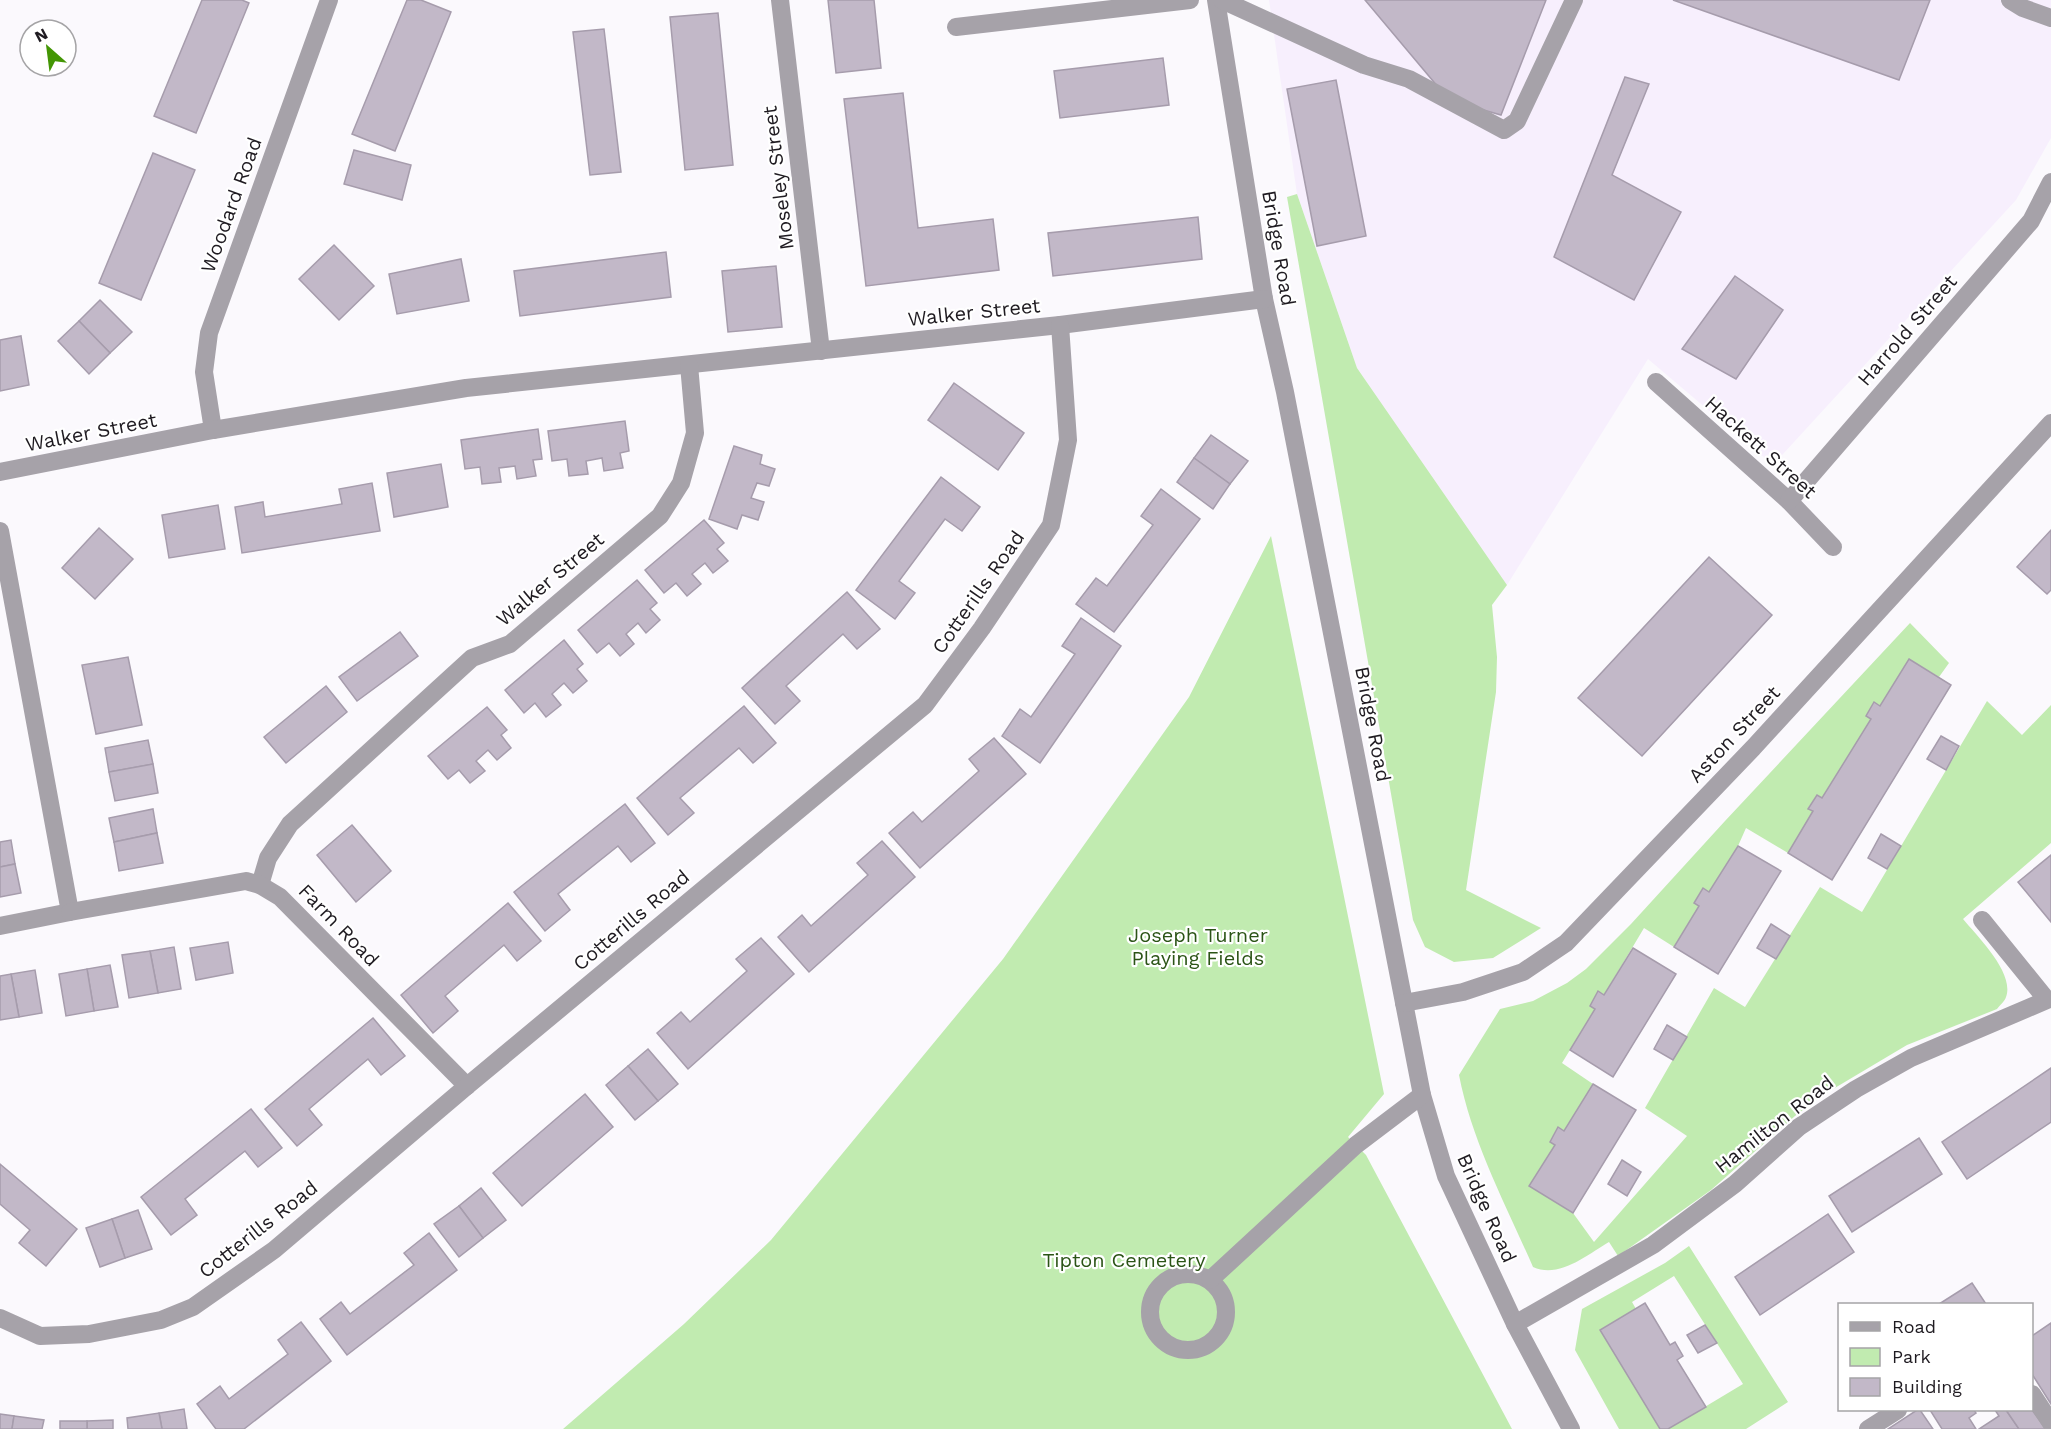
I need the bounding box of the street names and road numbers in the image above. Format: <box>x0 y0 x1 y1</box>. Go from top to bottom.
street label: Moseley Street <box>757 104 799 251</box>
street label: Woodard Road <box>195 134 267 276</box>
street label: Bridge Road <box>1257 188 1301 308</box>
street label: Harrold Street <box>1852 269 1962 391</box>
street label: Walker Street <box>907 293 1042 331</box>
street label: Hackett Street <box>1700 391 1822 504</box>
street label: Walker Street <box>23 407 159 456</box>
street label: Cotterills Road <box>927 526 1029 658</box>
street label: Walker Street <box>491 527 609 631</box>
street label: Bridge Road <box>1350 664 1396 784</box>
street label: Aston Street <box>1683 680 1785 787</box>
street label: Cotterills Road <box>568 864 694 976</box>
street label: Farm Road <box>294 879 384 971</box>
street label: Hamilton Road <box>1710 1070 1838 1178</box>
street label: Bridge Road <box>1452 1150 1522 1266</box>
street label: Cotterills Road <box>194 1175 322 1283</box>

